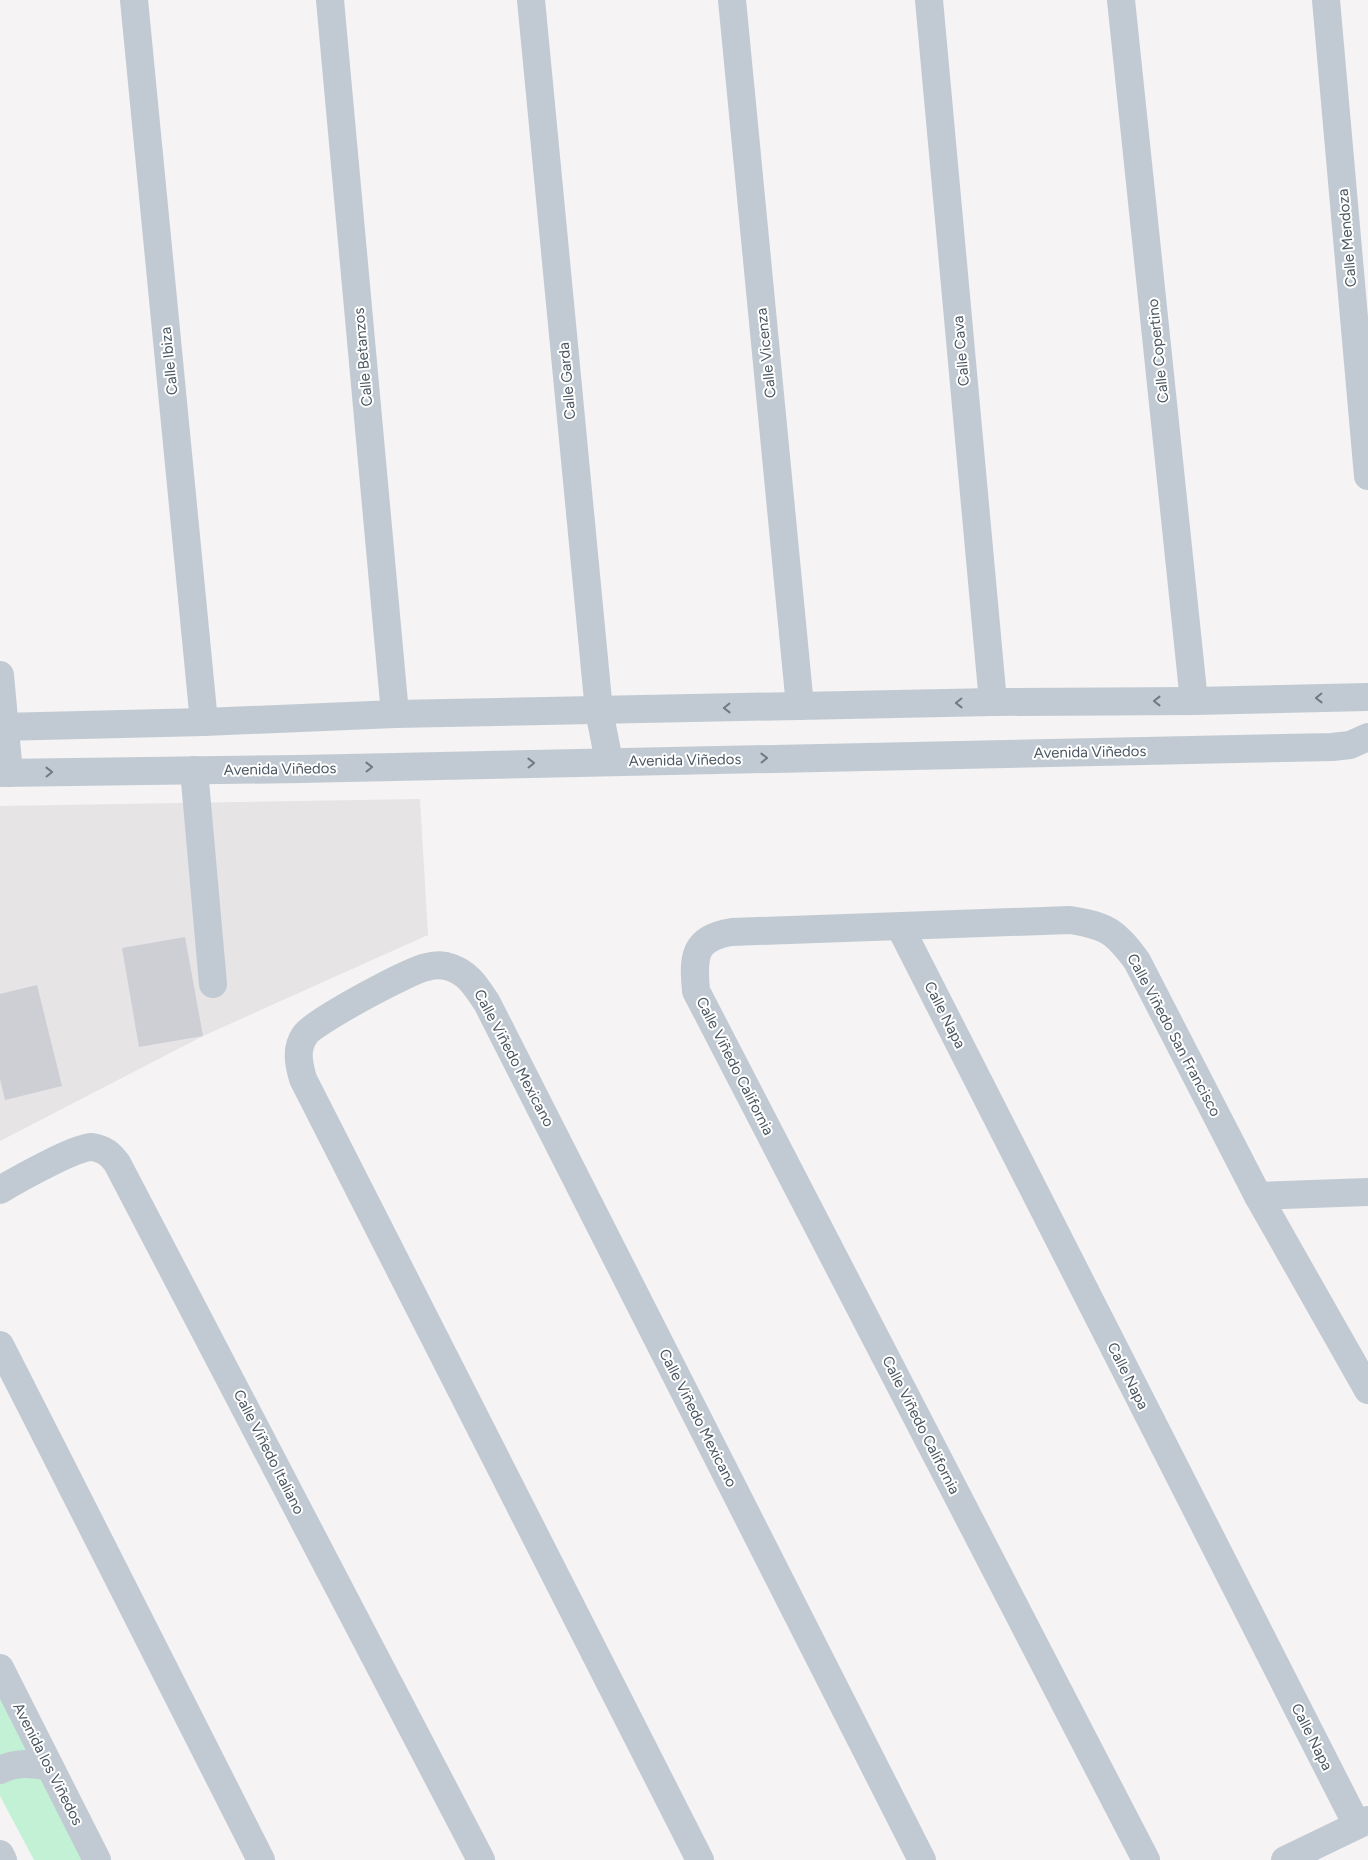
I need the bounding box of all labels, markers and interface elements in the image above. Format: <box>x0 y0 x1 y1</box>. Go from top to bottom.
street label: Calle Mendoza <box>1334 188 1360 288</box>
street label: Calle Copertino <box>1144 298 1172 404</box>
street label: Calle Betanzos <box>350 307 376 407</box>
street label: Calle Vicenza <box>752 307 780 399</box>
street label: Calle Cava <box>949 315 973 387</box>
street label: Calle Ibiza <box>156 326 182 396</box>
street label: Calle Garda <box>555 342 579 420</box>
one-way arrow <box>1315 693 1323 703</box>
one-way arrow <box>1153 696 1160 706</box>
one-way arrow <box>955 698 963 708</box>
one-way arrow <box>723 703 730 713</box>
street label: Avenida Viñedos <box>1033 742 1147 762</box>
street label: Avenida Viñedos <box>628 750 742 770</box>
one-way arrow <box>760 753 768 764</box>
one-way arrow <box>527 758 535 769</box>
street label: Avenida Viñedos <box>223 759 337 779</box>
one-way arrow <box>365 762 373 772</box>
one-way arrow <box>45 767 53 777</box>
street label: Calle Viñedo San Francisco <box>1123 950 1225 1120</box>
street label: Calle Napa <box>920 979 970 1051</box>
street label: Calle Viñedo Mexicano <box>470 986 558 1130</box>
street label: Calle Viñedo California <box>692 994 778 1138</box>
street label: Calle Napa <box>1103 1340 1153 1412</box>
street label: Calle Viñedo Mexicano <box>655 1346 741 1490</box>
street label: Calle Viñedo California <box>878 1353 964 1497</box>
street label: Calle Viñedo Italiano <box>230 1387 308 1518</box>
street label: Avenida los Viñedos <box>9 1700 87 1828</box>
street label: Calle Napa <box>1287 1701 1337 1773</box>

